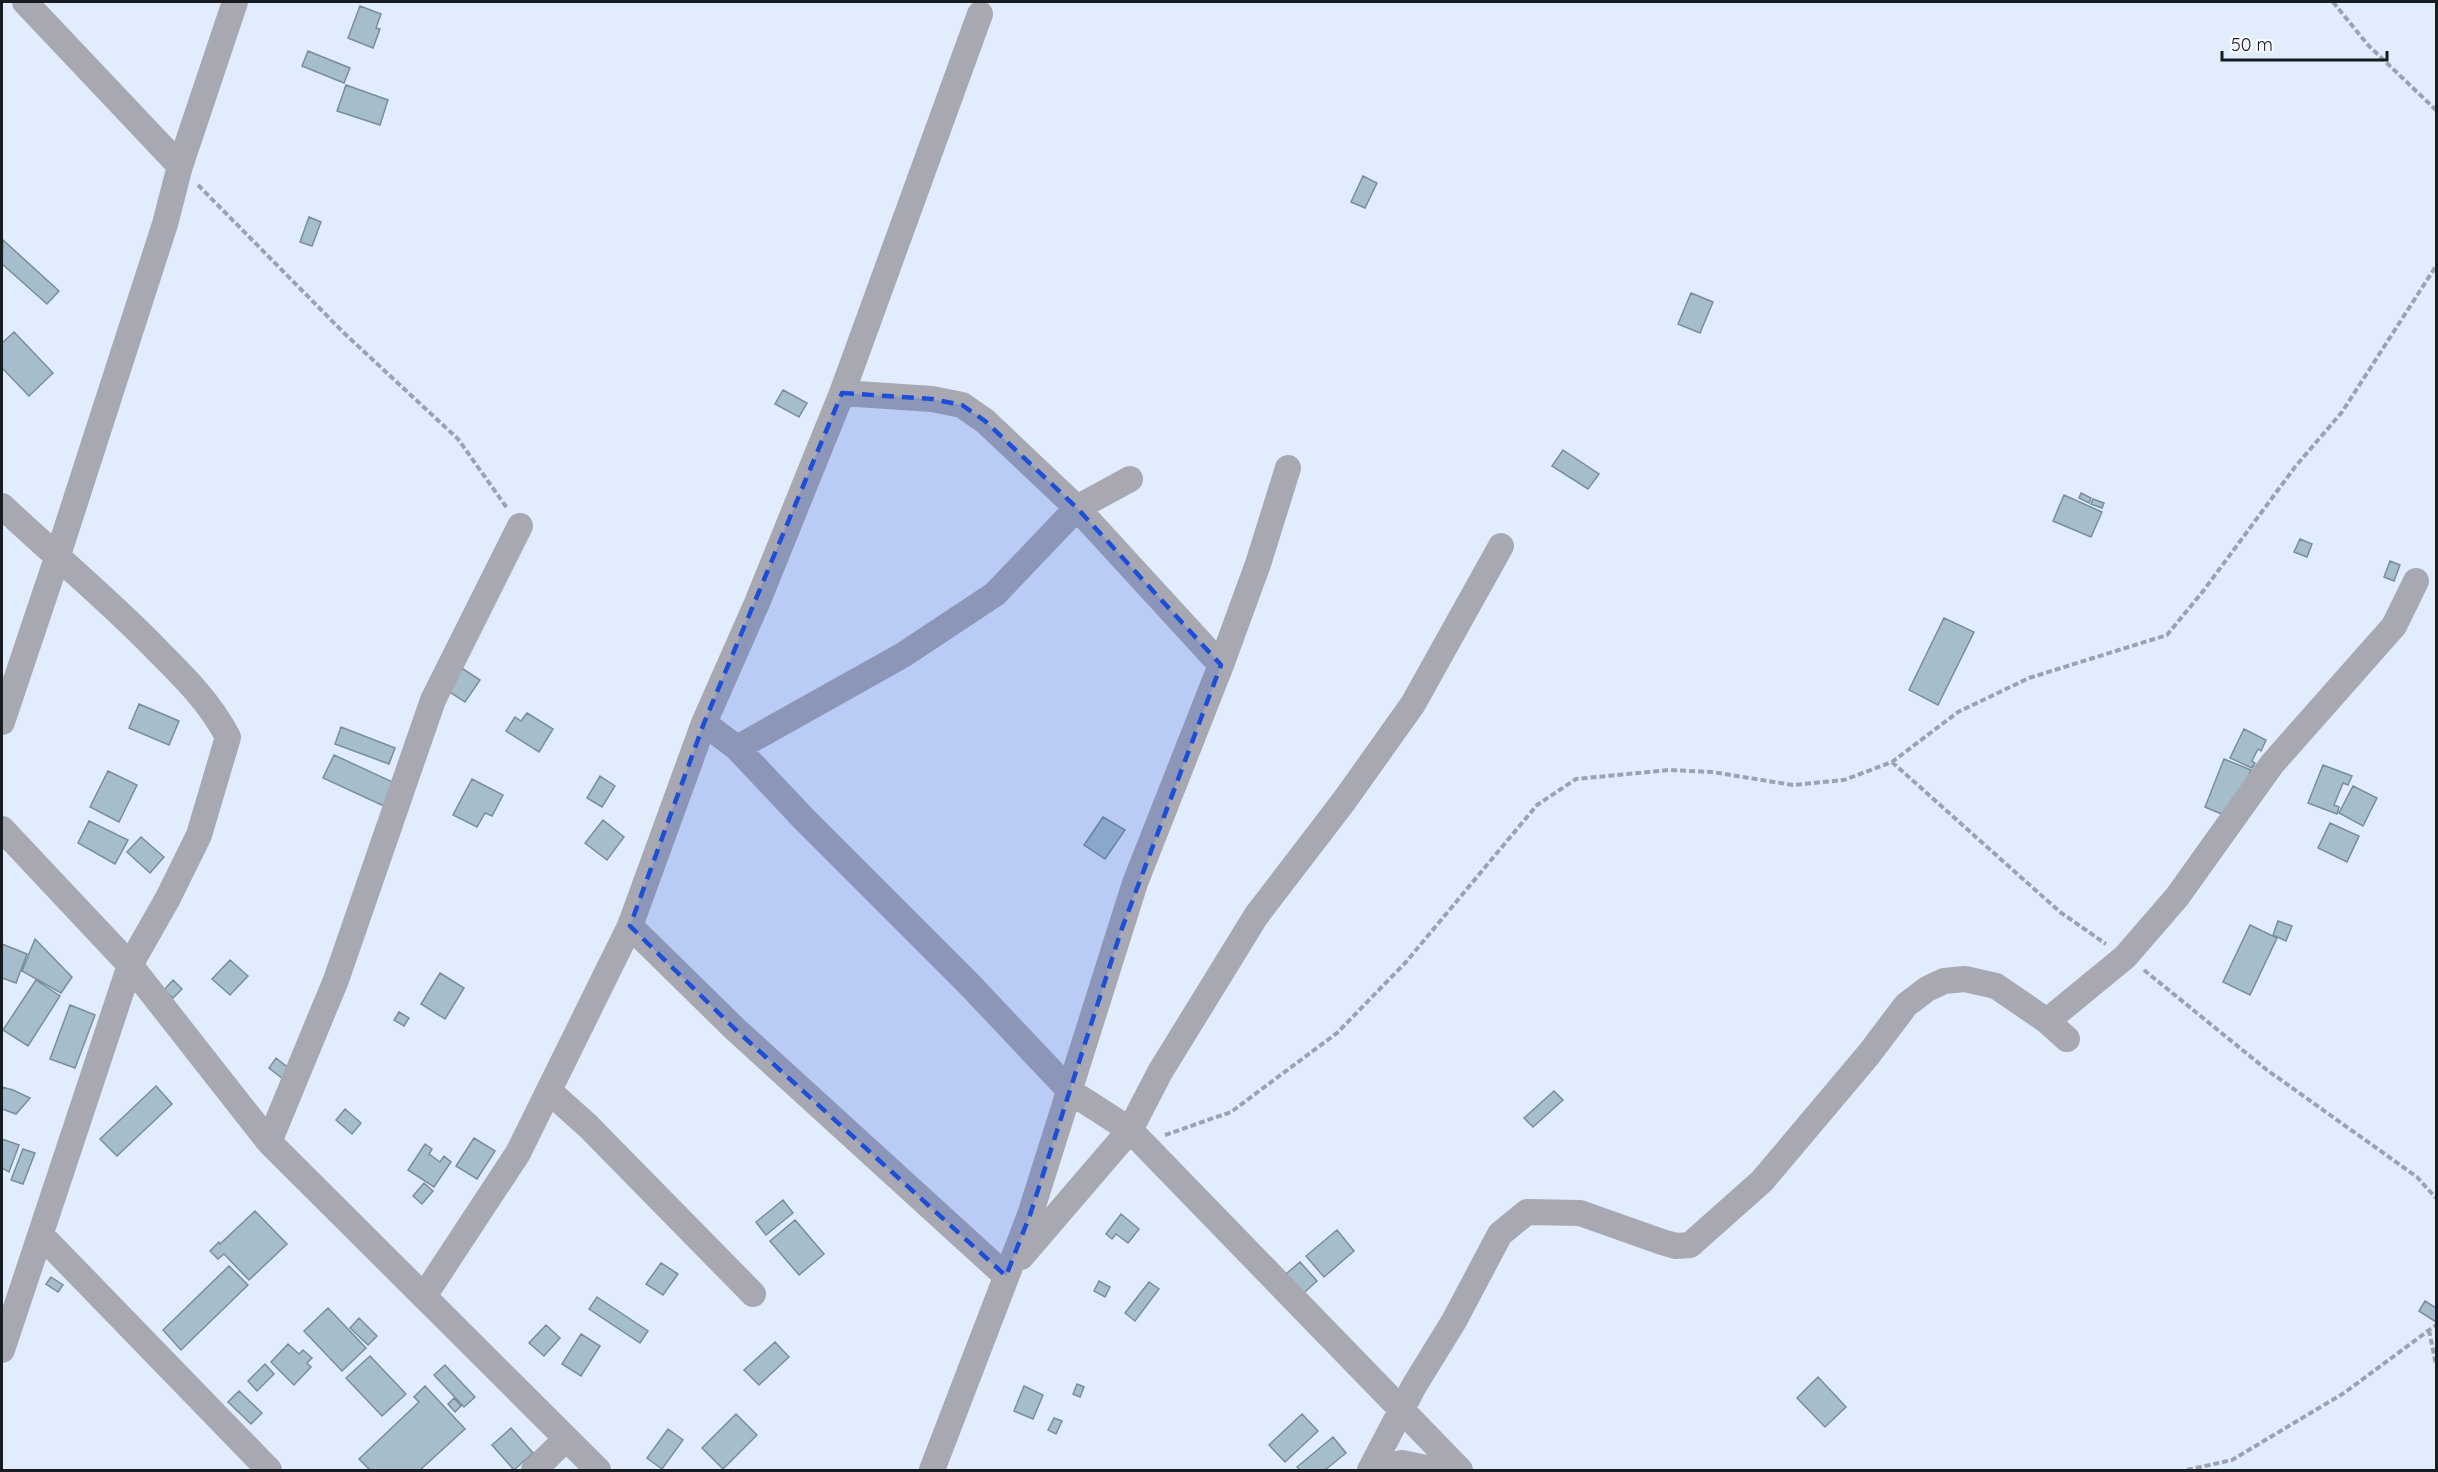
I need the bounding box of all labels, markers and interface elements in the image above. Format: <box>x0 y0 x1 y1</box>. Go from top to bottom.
scale bar <box>2222 24 2387 62</box>
text: 50 m <box>2231 33 2273 56</box>

